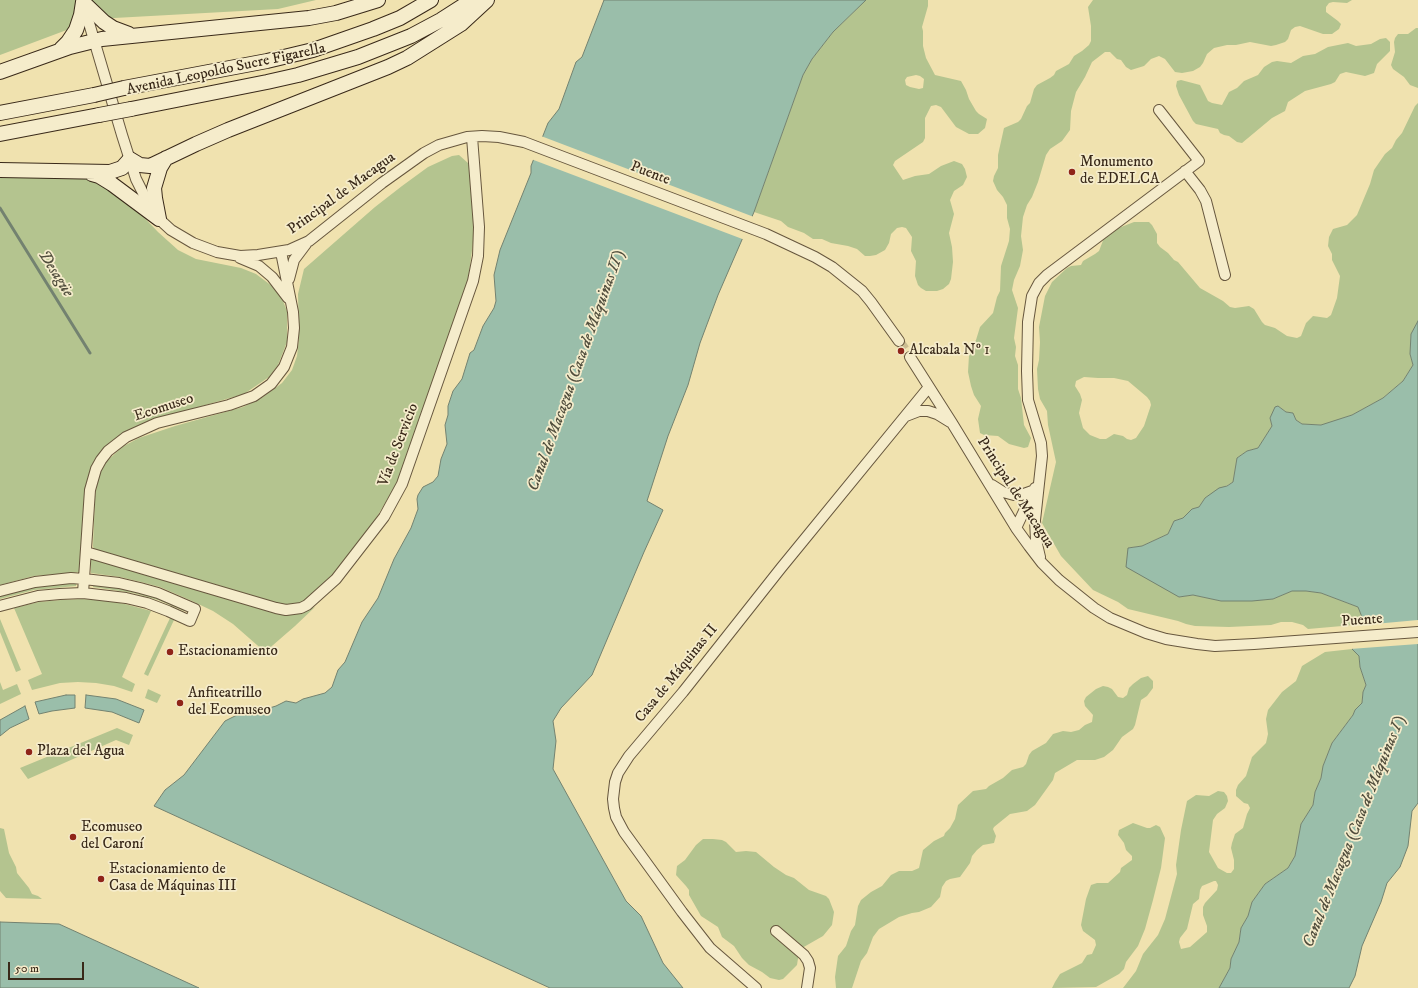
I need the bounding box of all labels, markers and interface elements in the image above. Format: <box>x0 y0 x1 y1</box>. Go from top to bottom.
street label: Avenida Leopoldo Sucre Figarella <box>125 40 327 100</box>
street label: Principal de Macagua <box>285 149 399 239</box>
place label: Monumento de EDELCA <box>1080 154 1159 189</box>
street label: Puente <box>628 158 672 190</box>
marker: Monumento de EDELCA <box>1067 167 1077 177</box>
water label: Desagüe <box>33 247 77 301</box>
water label: Canal de Macagua (Casa de Máquinas II) <box>524 248 630 494</box>
place label: Alcabala Nº 1 <box>909 342 990 360</box>
marker: Alcabala Nº 1 <box>896 346 906 356</box>
street label: Ecomuseo <box>132 390 196 426</box>
street label: Vía de Servicio <box>375 401 423 489</box>
street label: Principal de Macagua <box>972 434 1058 552</box>
street label: Puente <box>1341 611 1383 631</box>
street label: Casa de Máquinas II <box>632 621 722 727</box>
place label: Estacionamiento <box>178 643 278 661</box>
marker: Estacionamiento <box>165 647 175 657</box>
place label: Anfiteatrillo del Ecomuseo <box>188 685 271 720</box>
marker: Anfiteatrillo del Ecomuseo <box>175 698 185 708</box>
water label: Canal de Macagua (Casa de Máquinas I) <box>1300 713 1410 951</box>
place label: Plaza del Agua <box>37 743 124 761</box>
marker: Plaza del Agua <box>24 747 34 757</box>
place label: Ecomuseo del Caroní <box>81 819 143 854</box>
marker: Ecomuseo del Caroní <box>68 832 78 842</box>
place label: Estacionamiento de Casa de Máquinas III <box>109 861 236 896</box>
marker: Estacionamiento de Casa de Máquinas III <box>96 874 106 884</box>
scale bar <box>10 954 86 980</box>
text: 50 m <box>15 961 39 976</box>

